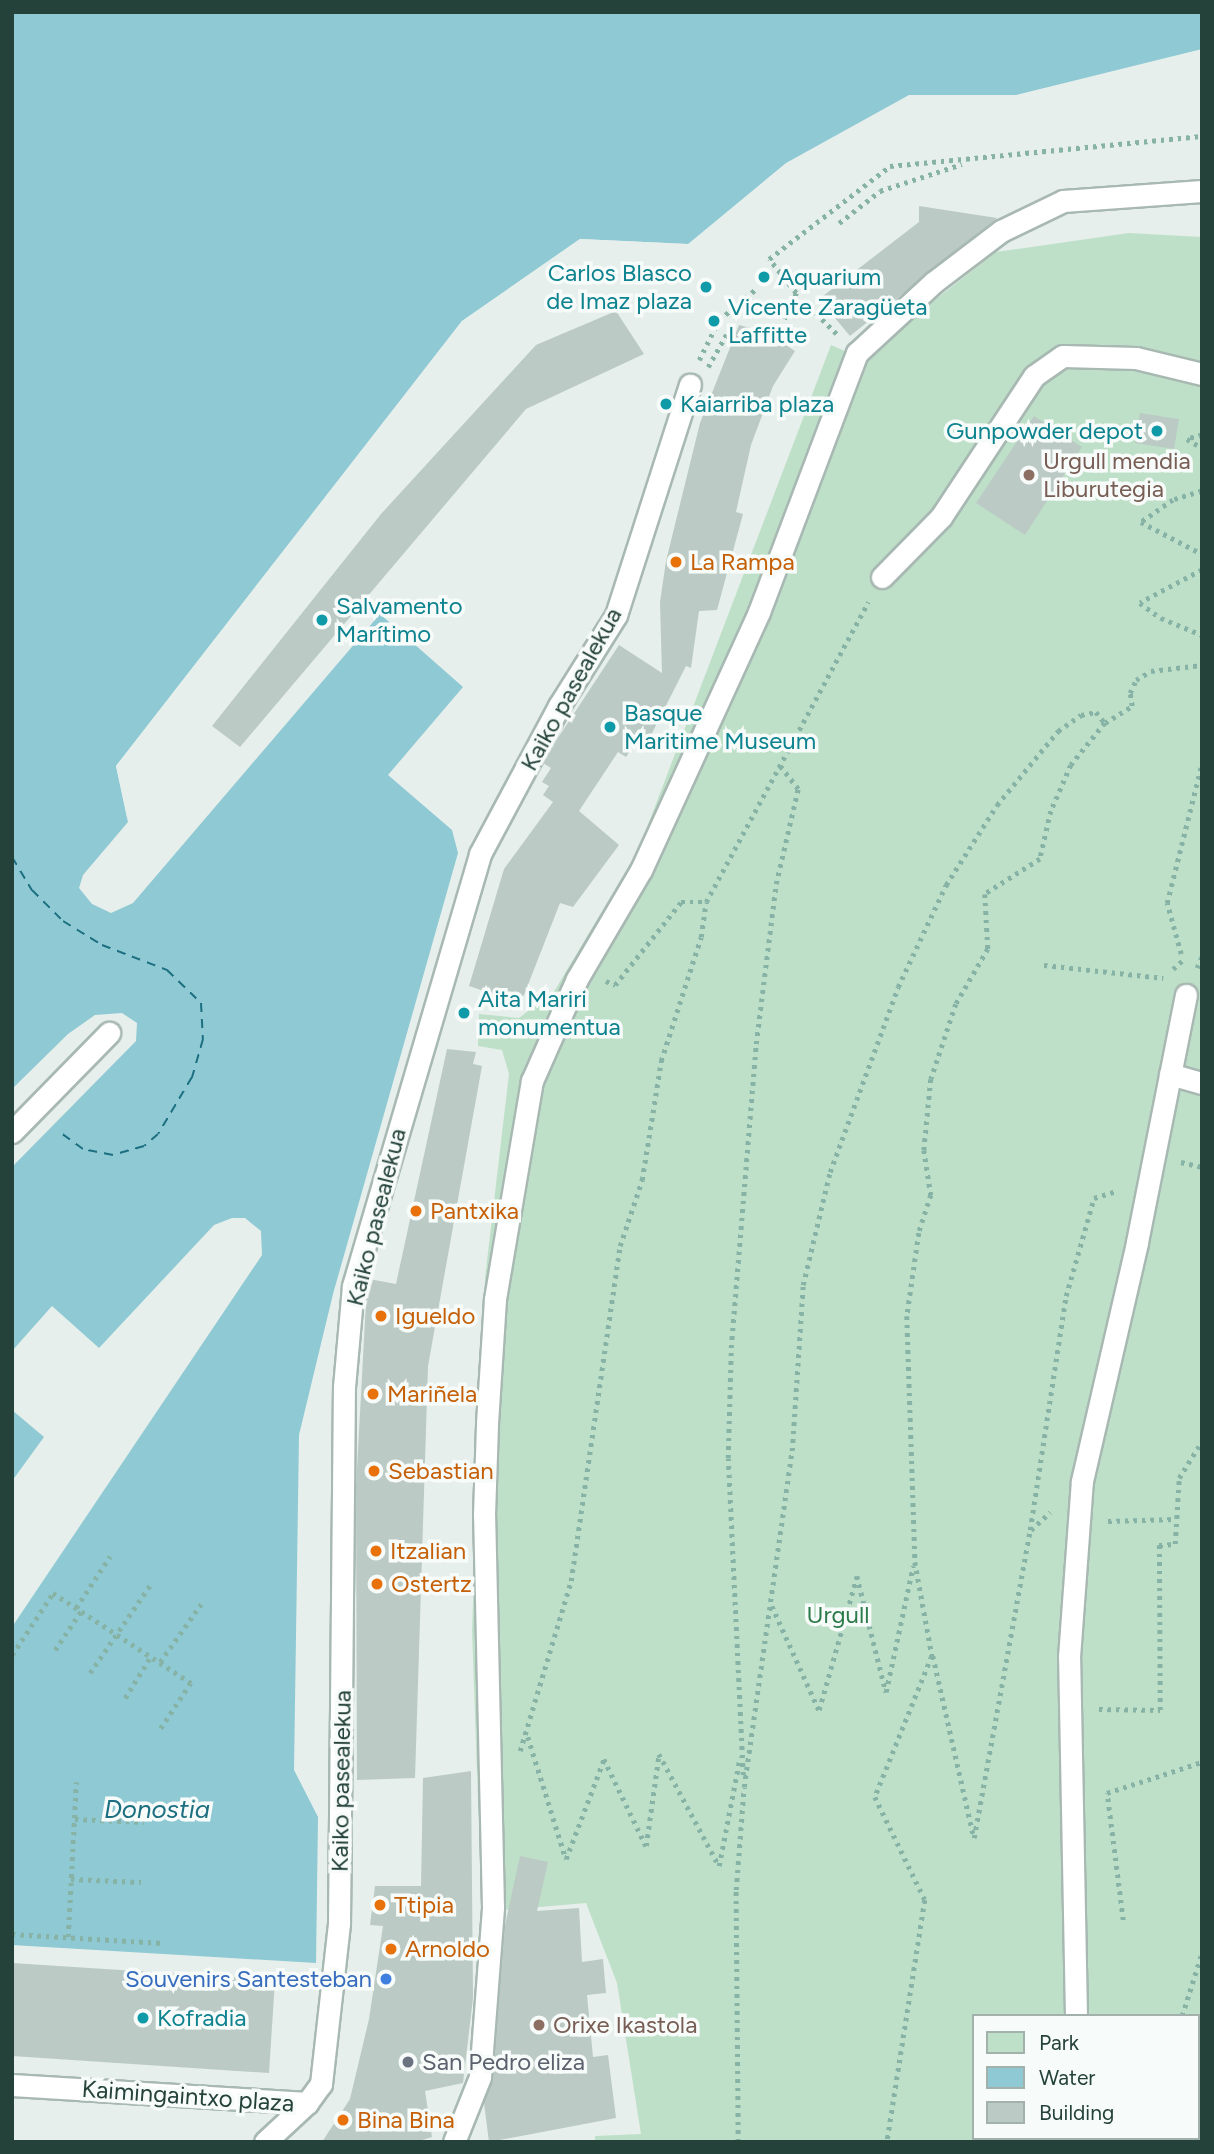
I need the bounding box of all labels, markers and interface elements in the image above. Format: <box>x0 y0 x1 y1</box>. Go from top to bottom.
place label: Carlos Blasco de Imaz plaza <box>546 259 692 315</box>
place label: Aquarium <box>778 263 881 291</box>
marker: Aquarium <box>756 269 772 285</box>
marker: Carlos Blasco de Imaz plaza <box>698 279 714 295</box>
place label: Vicente Zaragüeta Laffitte <box>728 293 928 349</box>
marker: Vicente Zaragüeta Laffitte <box>706 313 722 329</box>
place label: Kaiarriba plaza <box>680 390 834 418</box>
marker: Kaiarriba plaza <box>658 396 674 412</box>
place label: Gunpowder depot <box>946 417 1143 445</box>
marker: Gunpowder depot <box>1149 423 1165 439</box>
place label: Urgull mendia Liburutegia <box>1043 447 1191 503</box>
marker: Urgull mendia Liburutegia <box>1021 467 1037 483</box>
place label: La Rampa <box>690 548 795 576</box>
marker: La Rampa <box>668 554 684 570</box>
place label: Salvamento Marítimo <box>336 592 463 648</box>
street label: Kaiko pasealekua <box>514 602 628 776</box>
marker: Salvamento Marítimo <box>314 612 330 628</box>
place label: Basque Maritime Museum <box>624 699 816 755</box>
marker: Basque Maritime Museum <box>602 719 618 735</box>
place label: Aita Mariri monumentua <box>478 985 621 1041</box>
marker: Aita Mariri monumentua <box>456 1005 472 1021</box>
street label: Kaiko pasealekua <box>340 1125 412 1309</box>
place label: Pantxika <box>430 1197 519 1225</box>
marker: Pantxika <box>408 1203 424 1219</box>
place label: Igueldo <box>395 1302 475 1330</box>
marker: Igueldo <box>373 1308 389 1324</box>
place label: Mariñela <box>387 1380 477 1408</box>
marker: Mariñela <box>365 1386 381 1402</box>
place label: Sebastian <box>388 1457 494 1485</box>
marker: Sebastian <box>366 1463 382 1479</box>
place label: Itzalian <box>390 1537 466 1565</box>
marker: Itzalian <box>368 1543 384 1559</box>
place label: Ostertz <box>391 1570 472 1598</box>
marker: Ostertz <box>369 1576 385 1592</box>
park label: Urgull <box>806 1601 870 1629</box>
street label: Kaiko pasealekua <box>325 1690 357 1872</box>
water label: Donostia <box>104 1794 210 1826</box>
place label: Ttipia <box>394 1891 454 1919</box>
marker: Ttipia <box>372 1897 388 1913</box>
place label: Arnoldo <box>405 1935 490 1963</box>
marker: Arnoldo <box>383 1941 399 1957</box>
place label: Souvenirs Santesteban <box>125 1965 372 1993</box>
marker: Souvenirs Santesteban <box>378 1971 394 1987</box>
place label: Kofradia <box>157 2004 246 2032</box>
marker: Kofradia <box>135 2010 151 2026</box>
place label: Orixe Ikastola <box>553 2011 697 2039</box>
legend <box>972 2014 1200 2140</box>
marker: Orixe Ikastola <box>531 2017 547 2033</box>
text: Park <box>1039 2030 1079 2055</box>
place label: San Pedro eliza <box>422 2048 585 2076</box>
marker: San Pedro eliza <box>400 2054 416 2070</box>
text: Water <box>1039 2065 1095 2090</box>
street label: Kaimingaintxo plaza <box>81 2074 295 2118</box>
text: Building <box>1039 2100 1114 2125</box>
place label: Bina Bina <box>357 2106 455 2134</box>
marker: Bina Bina <box>335 2112 351 2128</box>

